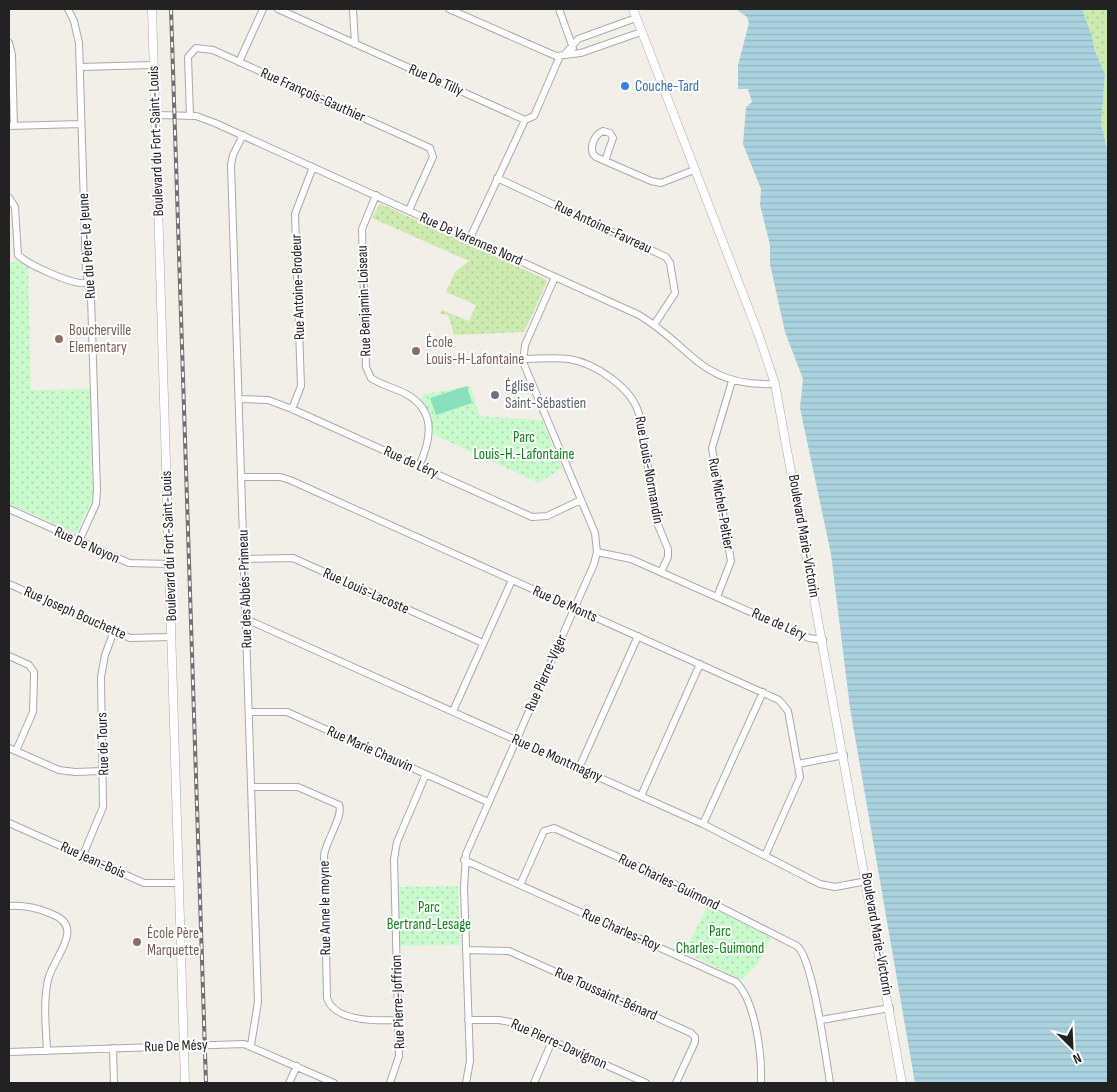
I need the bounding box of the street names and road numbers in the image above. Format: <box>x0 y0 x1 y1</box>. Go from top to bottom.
street label: Rue De Tilly <box>406 60 466 100</box>
street label: Rue François-Gauthier <box>258 63 369 127</box>
street label: Boulevard du Fort-Saint-Louis <box>144 65 168 217</box>
street label: Rue du Père-Le Jeune <box>74 192 100 300</box>
street label: Rue Antoine-Favreau <box>551 196 655 258</box>
street label: Rue De Varennes Nord <box>417 208 525 270</box>
street label: Rue Antoine-Brodeur <box>287 233 309 340</box>
street label: Rue Benjamin-Loiseau <box>353 245 375 357</box>
street label: Rue Louis-Normandin <box>630 415 668 525</box>
street label: Rue de Léry <box>381 442 442 483</box>
street label: Rue Michel-Peltier <box>704 457 739 552</box>
street label: Boulevard du Fort-Saint-Louis <box>157 470 181 622</box>
street label: Boulevard Marie-Victorin <box>784 473 824 599</box>
street label: Rue De Noyon <box>51 522 123 568</box>
street label: Rue des Abbés-Primeau <box>233 529 257 649</box>
street label: Rue Louis-Lacoste <box>320 564 412 618</box>
street label: Rue De Monts <box>530 581 600 627</box>
street label: Rue Joseph Bouchette <box>21 582 129 644</box>
street label: Rue de Léry <box>749 604 810 645</box>
street label: Rue Pierre-Viger <box>521 631 572 714</box>
street label: Rue de Tours <box>92 712 114 776</box>
street label: Rue Marie Chauvin <box>324 721 416 777</box>
street label: Rue De Montmagny <box>509 730 605 787</box>
street label: Rue Jean-Bois <box>57 837 129 883</box>
street label: Rue Charles-Guimond <box>615 849 723 915</box>
street label: Rue Anne le moyne <box>315 860 335 956</box>
street label: Boulevard Marie-Victorin <box>857 871 897 997</box>
street label: Rue Charles-Roy <box>579 904 663 956</box>
street label: Rue Pierre-Joffrion <box>387 954 409 1050</box>
street label: Rue Toussaint-Bénard <box>552 963 660 1025</box>
street label: Rue Pierre-Davignon <box>508 1014 610 1074</box>
street label: Rue De Mésy <box>144 1035 208 1057</box>

